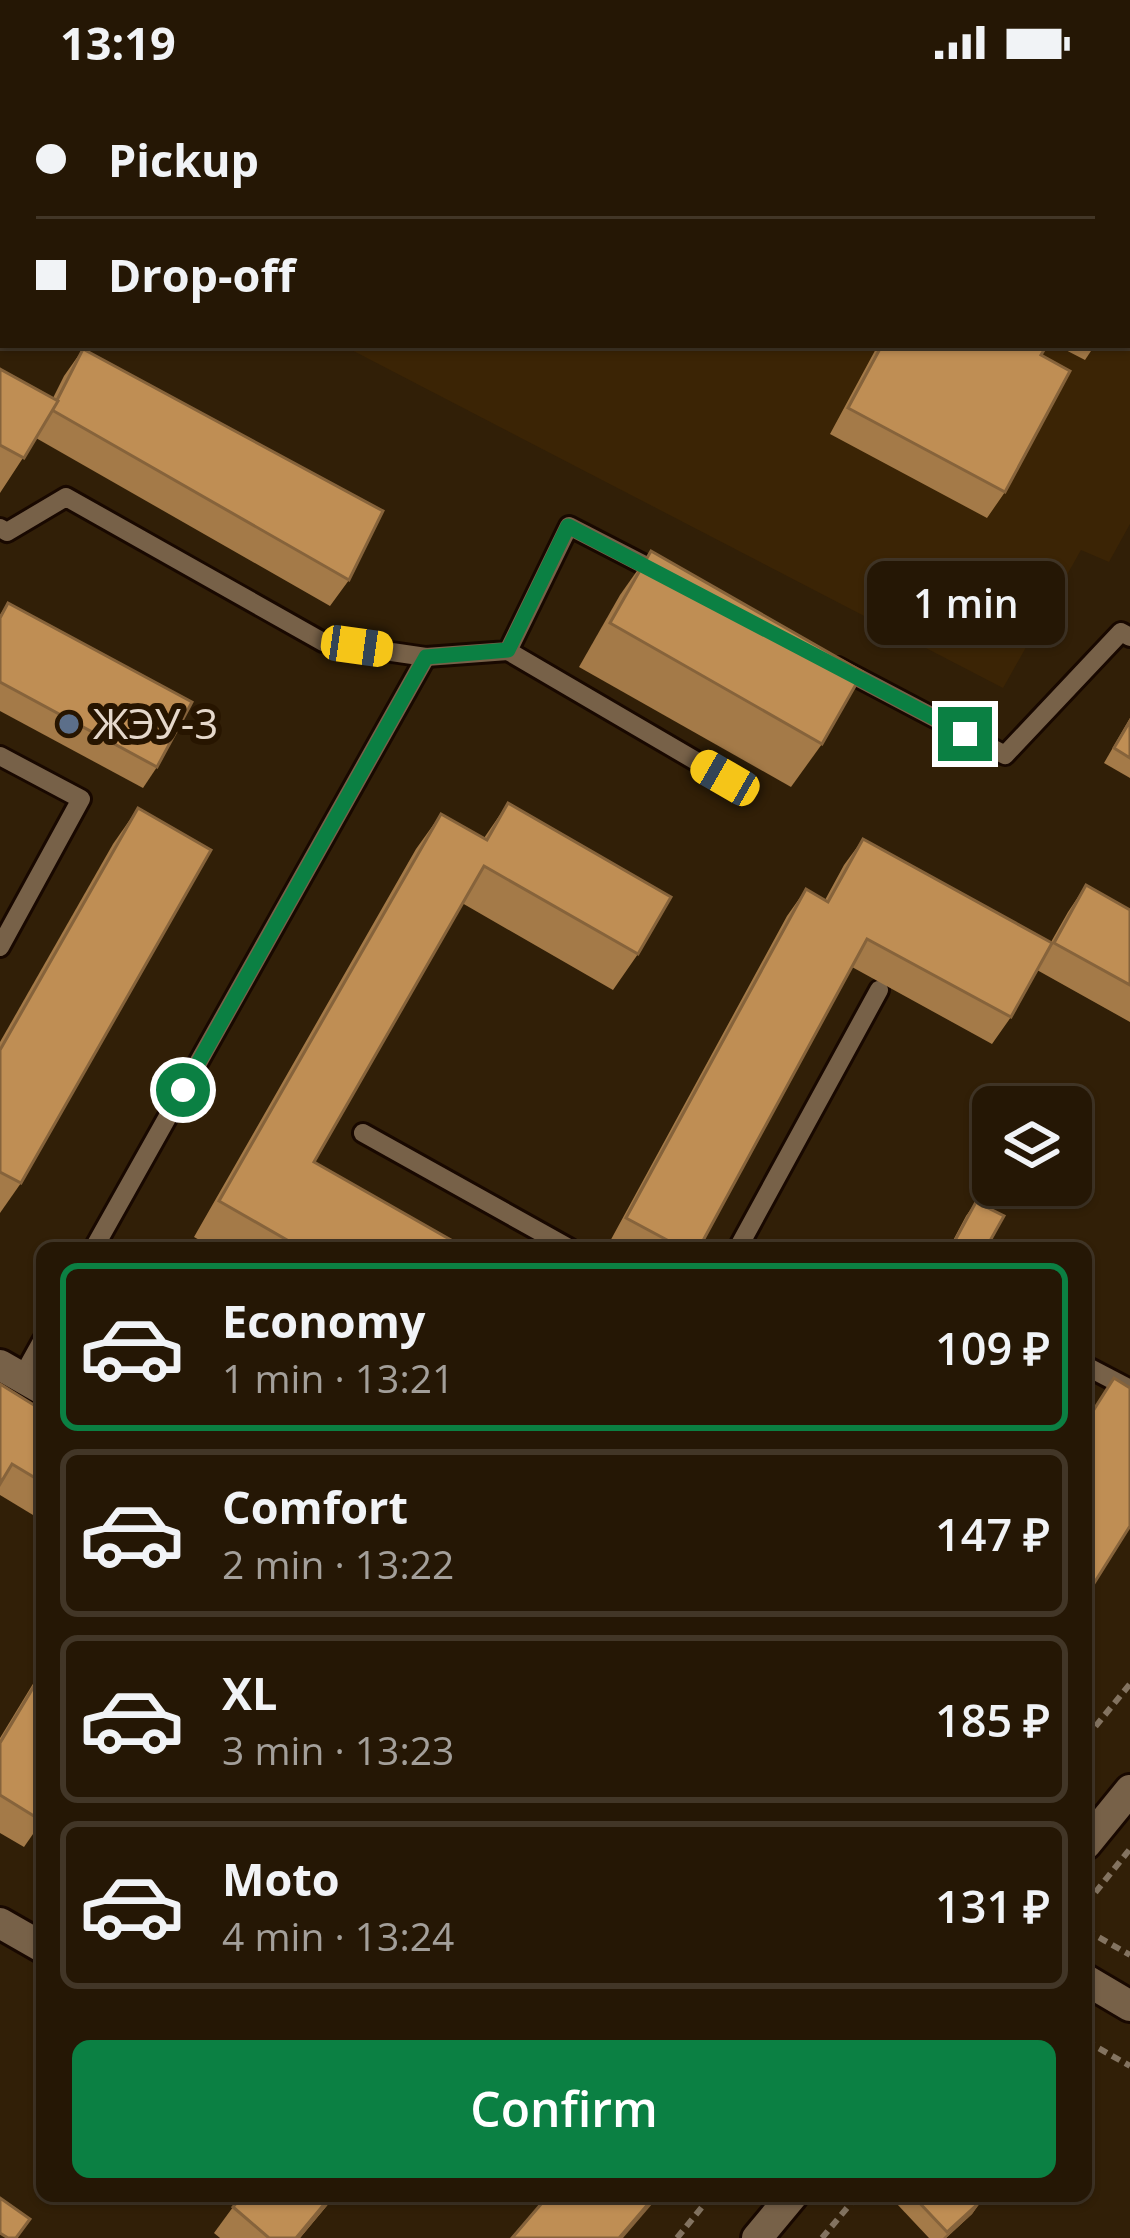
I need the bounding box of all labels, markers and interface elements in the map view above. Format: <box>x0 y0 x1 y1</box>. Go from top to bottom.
text: 13:19 <box>60 12 176 73</box>
text: Pickup <box>108 129 259 190</box>
text: Drop-off <box>108 244 295 305</box>
callout: 1 min <box>866 560 1064 644</box>
text: 1 min <box>913 576 1019 629</box>
car <box>319 623 395 669</box>
place label: ЖЭУ-3 <box>93 694 218 751</box>
route end <box>938 707 992 761</box>
marker: ЖЭУ-3 <box>56 711 82 737</box>
car <box>685 744 765 812</box>
route start <box>156 1063 210 1117</box>
map controls <box>972 1086 1092 1206</box>
button: layers <box>972 1086 1092 1206</box>
text: Economy <box>222 1290 425 1351</box>
icon: car <box>78 1293 186 1401</box>
text: 109 ₽ <box>935 1317 1050 1378</box>
text: 1 min · 13:21 <box>222 1351 454 1404</box>
text: Comfort <box>222 1476 408 1537</box>
icon: car <box>78 1479 186 1587</box>
text: 147 ₽ <box>935 1503 1050 1564</box>
text: 2 min · 13:22 <box>222 1537 454 1590</box>
text: XL <box>222 1662 277 1723</box>
icon: car <box>78 1665 186 1773</box>
text: 185 ₽ <box>935 1689 1050 1750</box>
text: 3 min · 13:23 <box>222 1723 454 1776</box>
text: Moto <box>222 1848 340 1909</box>
icon: car <box>78 1851 186 1959</box>
text: 131 ₽ <box>935 1875 1050 1936</box>
text: 4 min · 13:24 <box>222 1909 454 1962</box>
button: Confirm <box>72 2040 1056 2178</box>

